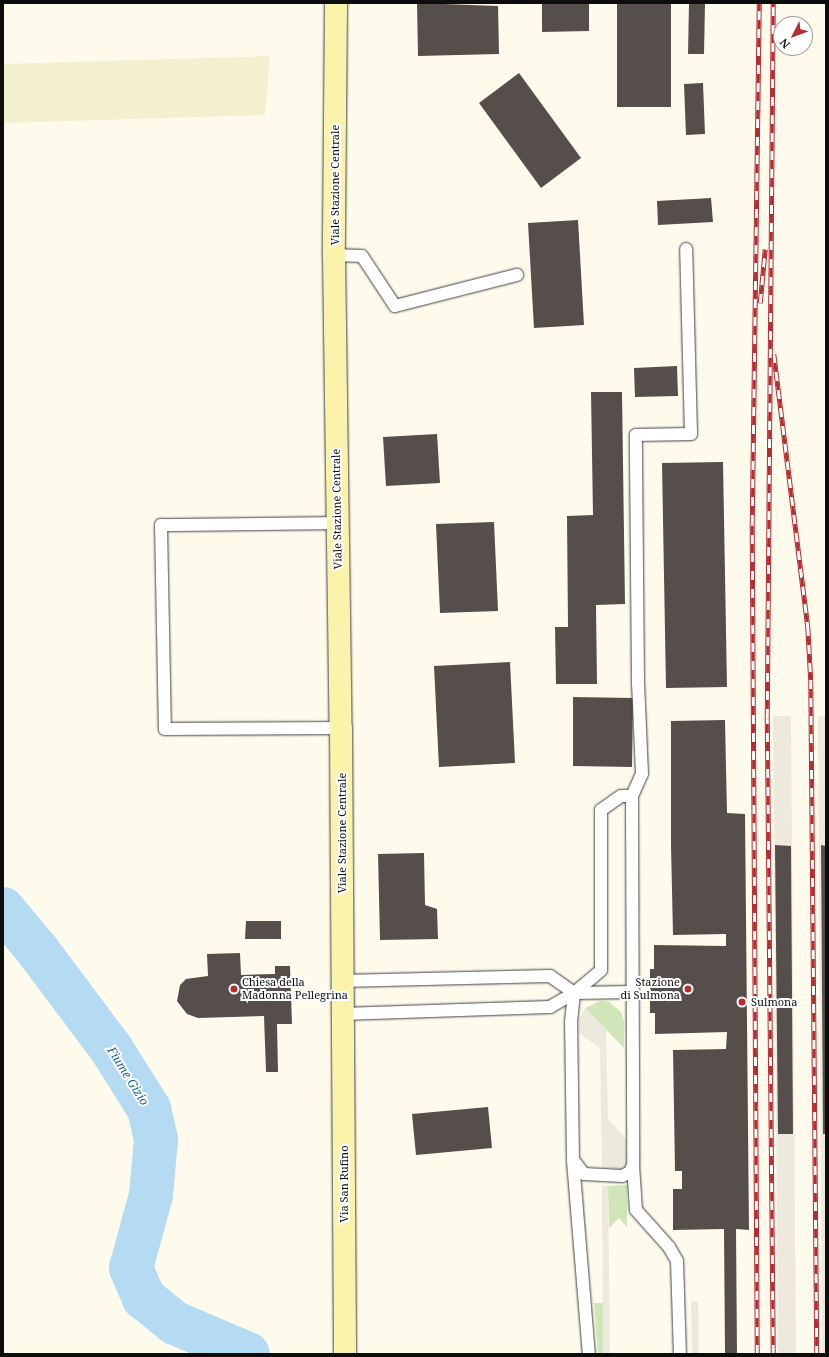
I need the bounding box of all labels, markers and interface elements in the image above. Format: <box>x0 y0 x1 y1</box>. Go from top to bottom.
north arrow <box>773 16 813 56</box>
text: N <box>776 35 793 52</box>
street label: Viale Stazione Centrale <box>328 125 342 245</box>
street label: Viale Stazione Centrale <box>329 449 345 569</box>
street label: Viale Stazione Centrale <box>335 773 349 893</box>
place label: Chiesa della Madonna Pellegrina <box>242 976 348 1002</box>
place label: Stazione di Sulmona <box>620 976 680 1002</box>
marker: Chiesa della Madonna Pellegrina <box>229 984 239 994</box>
marker: Stazione di Sulmona <box>683 984 693 994</box>
place label: Sulmona <box>751 995 797 1009</box>
marker: Sulmona <box>736 996 748 1008</box>
water label: Fiume Gizio <box>104 1044 152 1108</box>
street label: Via San Rufino <box>337 1145 351 1223</box>

